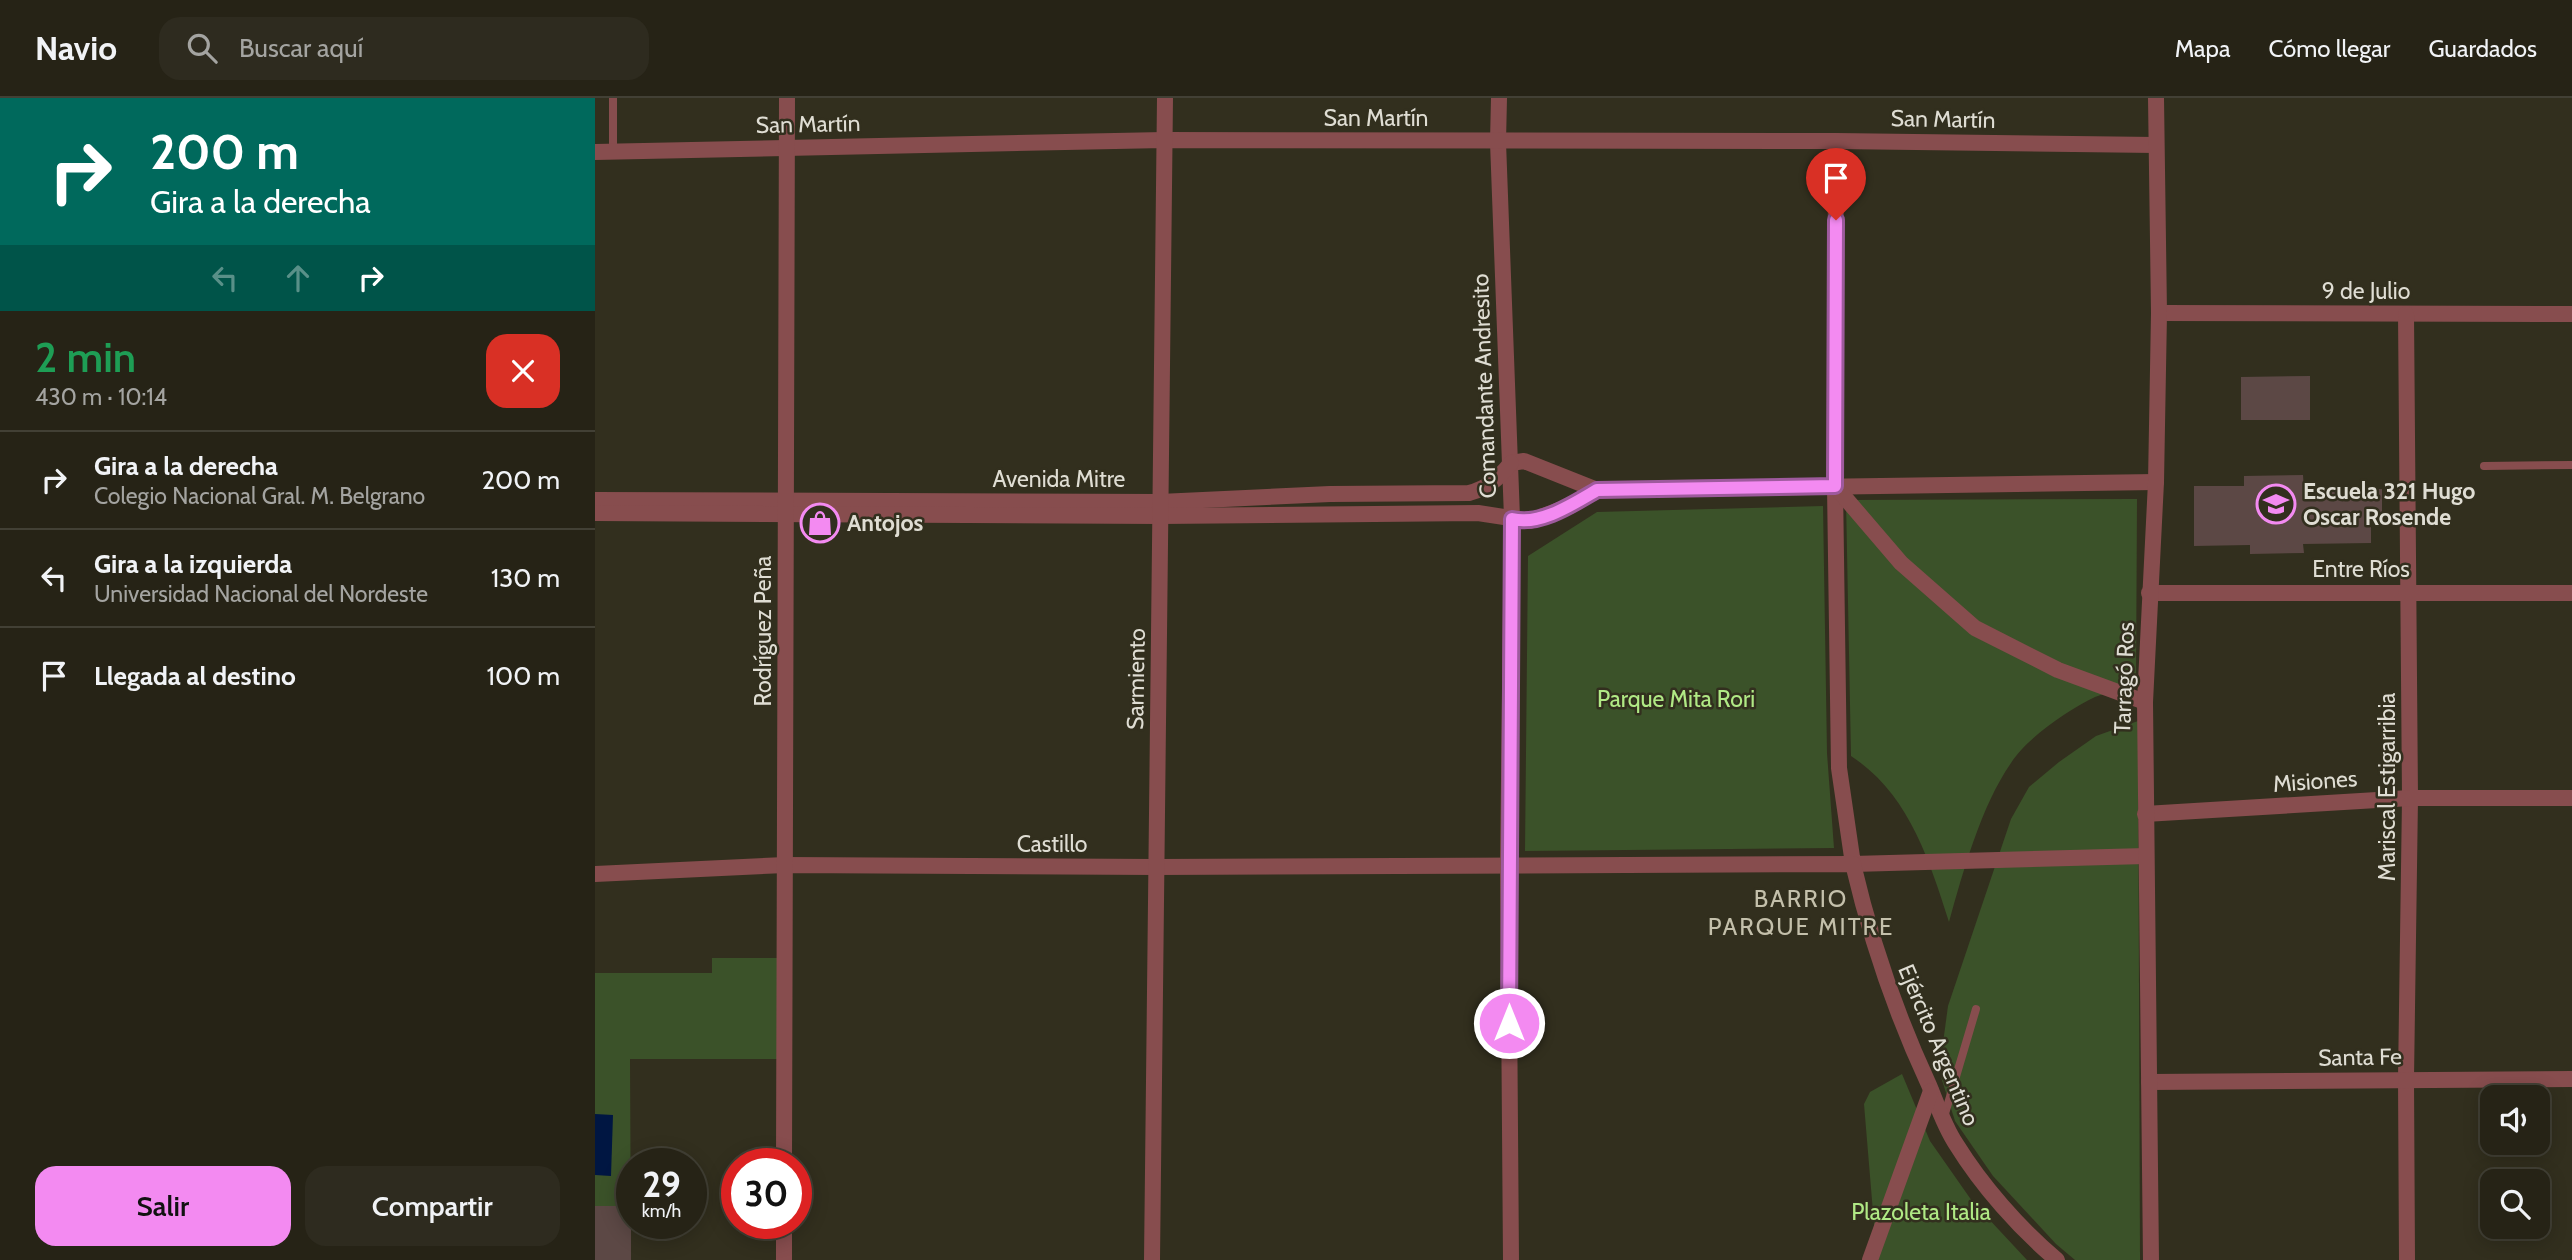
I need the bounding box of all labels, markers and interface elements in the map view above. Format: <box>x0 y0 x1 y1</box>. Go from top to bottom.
search box <box>159 17 649 80</box>
text: Navio <box>35 28 117 68</box>
icon: search <box>183 29 221 67</box>
text: Buscar aquí <box>239 32 363 64</box>
text: Mapa <box>2175 34 2231 63</box>
text: Cómo llegar <box>2269 34 2390 63</box>
text: Guardados <box>2428 34 2537 63</box>
street label: San Martín <box>1324 104 1428 132</box>
street label: San Martín <box>1890 104 1996 134</box>
street label: San Martín <box>755 109 861 139</box>
text: 200 m <box>150 122 299 181</box>
icon: right <box>35 126 126 217</box>
pin <box>1806 148 1866 220</box>
icon: arrive <box>1817 159 1855 197</box>
text: Gira a la derecha <box>150 182 371 221</box>
icon: left <box>206 259 244 297</box>
icon: ahead <box>279 259 317 297</box>
icon: right <box>352 259 390 297</box>
street label: Comandante Andresito <box>1466 273 1502 499</box>
street label: 9 de Julio <box>2322 277 2410 305</box>
text: 2 min <box>35 331 136 383</box>
button: close <box>486 334 560 408</box>
text: 430 m · 10:14 <box>35 383 167 411</box>
text: Gira a la derecha <box>94 450 278 482</box>
icon: right <box>35 461 73 499</box>
text: 200 m <box>481 464 560 496</box>
street label: Avenida Mitre <box>993 465 1126 493</box>
place label: Escuela 321 Hugo Oscar Rosende <box>2303 477 2475 531</box>
text: Colegio Nacional Gral. M. Belgrano <box>94 482 425 510</box>
school or university icon: Escuela 321 Hugo Oscar Rosende <box>2255 483 2297 525</box>
shop icon: Antojos <box>799 502 841 544</box>
place label: Antojos <box>847 509 924 537</box>
text: Gira a la izquierda <box>94 548 292 580</box>
street label: Entre Ríos <box>2312 555 2410 583</box>
street label: Rodríguez Peña <box>749 556 777 706</box>
icon: left <box>35 559 73 597</box>
text: 130 m <box>491 562 560 594</box>
text: Universidad Nacional del Nordeste <box>94 580 428 608</box>
street label: Tarragó Ros <box>2108 621 2140 735</box>
street label: Sarmiento <box>1121 628 1151 730</box>
icon: arrive <box>35 657 73 695</box>
text: Llegada al destino <box>94 660 296 692</box>
text: 100 m <box>487 660 560 692</box>
park label: Parque Mita Rori <box>1597 685 1755 713</box>
street label: Mariscal Estigarribia <box>2373 693 2401 881</box>
street label: Misiones <box>2272 764 2358 798</box>
street label: Castillo <box>1017 830 1087 858</box>
district label: BARRIO PARQUE MITRE <box>1708 884 1894 941</box>
street label: Ejército Argentino <box>1892 960 1986 1130</box>
position arrow <box>1472 986 1546 1060</box>
street label: Santa Fe <box>2318 1042 2402 1072</box>
map controls <box>2480 1085 2550 1239</box>
button: sound <box>2480 1085 2550 1155</box>
speed limit sign: 30 <box>721 1148 812 1239</box>
text: 29 <box>642 1163 681 1206</box>
button: Salir <box>35 1166 291 1246</box>
button: Compartir <box>305 1166 560 1246</box>
button: search <box>2480 1169 2550 1239</box>
park label: Plazoleta Italia <box>1851 1198 1991 1226</box>
text: km/h <box>642 1200 681 1222</box>

